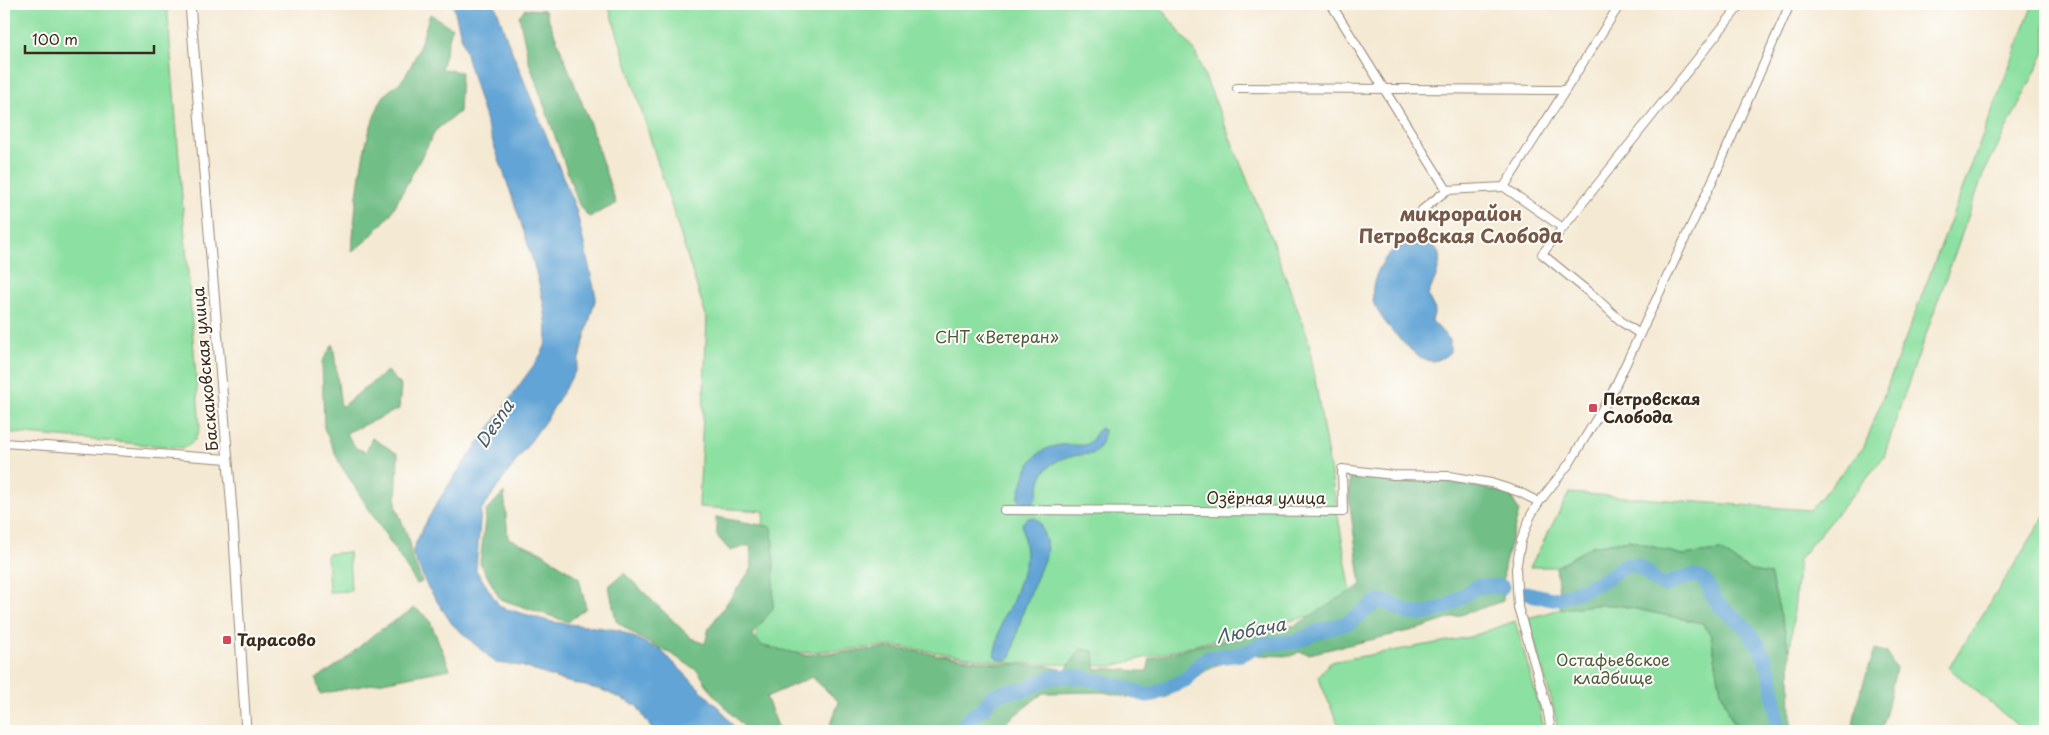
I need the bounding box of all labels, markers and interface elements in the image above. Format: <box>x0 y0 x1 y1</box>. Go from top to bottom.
scale bar <box>25 22 154 54</box>
text: 100 m <box>32 27 78 50</box>
district label: микрорайон Петровская Слобода <box>1359 199 1563 249</box>
street label: Баскаковская улица <box>185 286 223 452</box>
park label: СНТ «Ветеран» <box>935 324 1059 348</box>
place label: Петровская Слобода <box>1603 386 1701 428</box>
water label: Desna <box>468 393 520 453</box>
marker: Петровская Слобода <box>1587 402 1599 414</box>
street label: Озёрная улица <box>1206 485 1326 509</box>
water label: Любача <box>1214 609 1289 650</box>
place label: Тарасово <box>237 627 316 651</box>
marker: Тарасово <box>221 634 233 646</box>
park label: Остафьевское кладбище <box>1556 647 1670 689</box>

